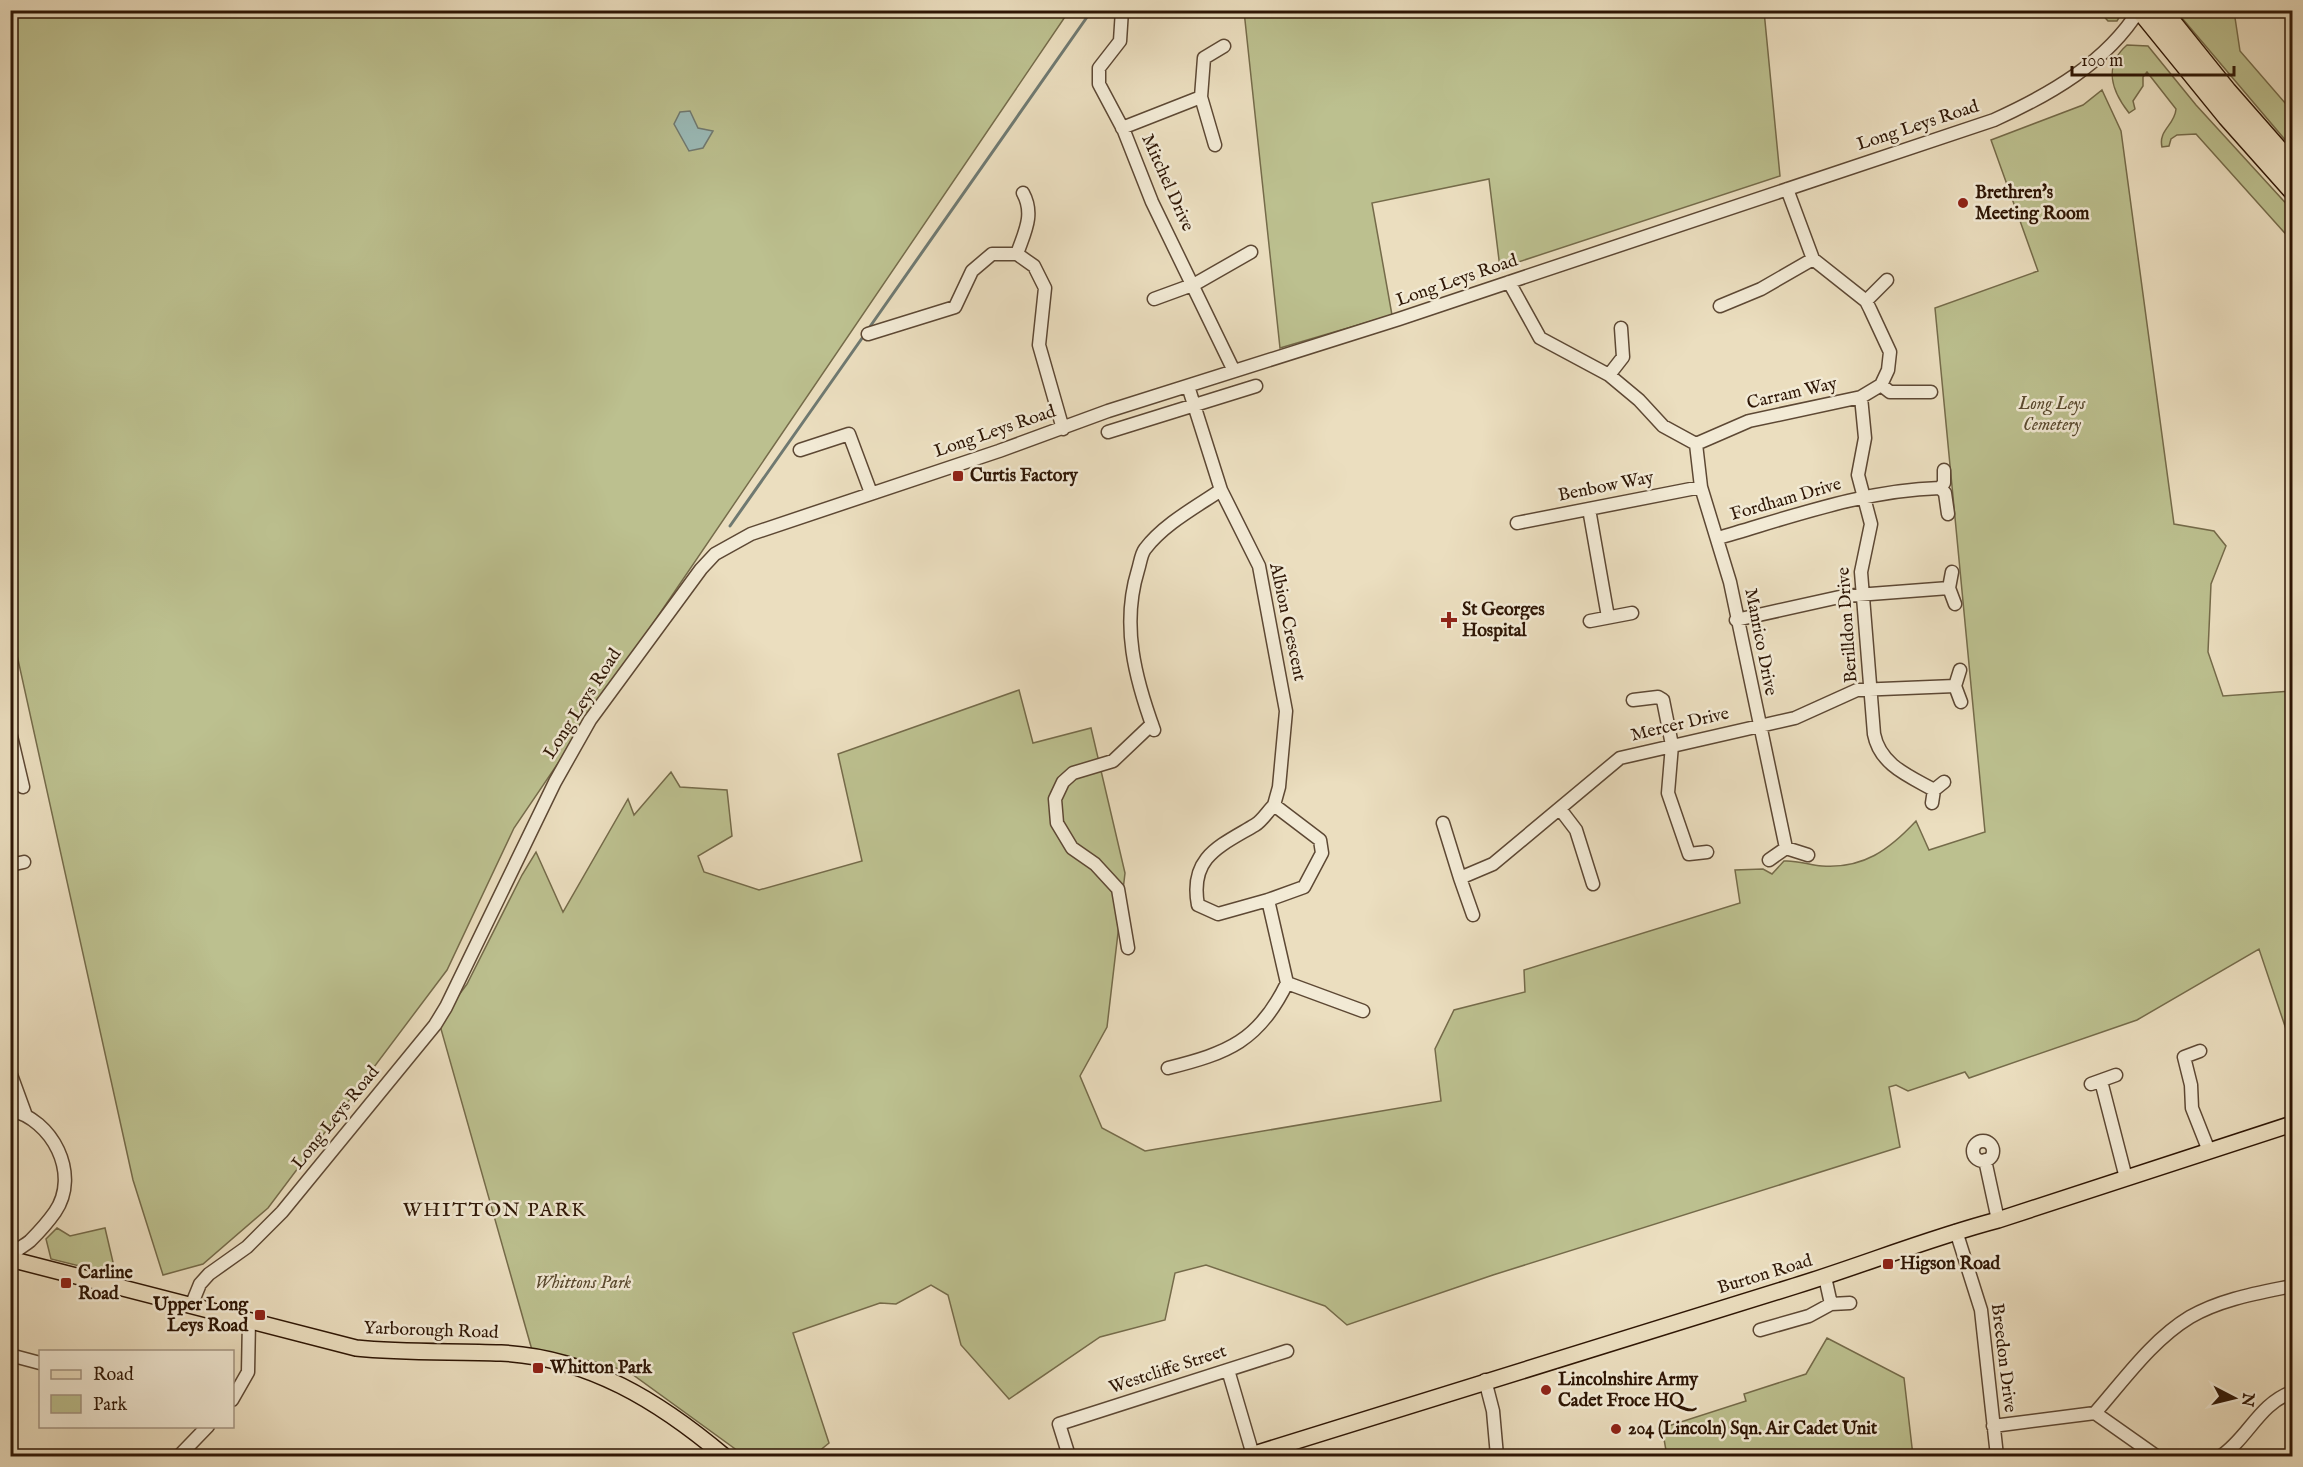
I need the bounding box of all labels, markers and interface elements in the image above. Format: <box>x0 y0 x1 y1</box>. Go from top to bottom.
scale bar <box>2072 39 2234 77</box>
text: 100 m <box>2081 50 2123 73</box>
street label: Long Leys Road <box>1854 95 1982 157</box>
street label: Mitchel Drive <box>1135 131 1199 235</box>
place label: Brethren's Meeting Room <box>1975 182 2090 226</box>
marker: Brethren's Meeting Room <box>1956 196 1970 210</box>
street label: Long Leys Road <box>1393 249 1521 313</box>
street label: Carram Way <box>1745 372 1840 416</box>
park label: Long Leys Cemetery <box>2018 393 2086 437</box>
street label: Long Leys Road <box>931 400 1059 464</box>
place label: Curtis Factory <box>970 465 1079 488</box>
street label: Benbow Way <box>1556 466 1656 508</box>
marker: Curtis Factory <box>951 469 965 483</box>
street label: Fordham Drive <box>1728 473 1844 527</box>
street label: Albion Crescent <box>1263 560 1311 683</box>
street label: Berilldon Drive <box>1832 566 1864 684</box>
street label: Manrico Drive <box>1738 586 1782 698</box>
place label: St Georges Hospital <box>1462 599 1545 643</box>
marker: St Georges Hospital <box>1440 611 1458 629</box>
street label: Long Leys Road <box>539 644 627 763</box>
street label: Mercer Drive <box>1629 703 1731 747</box>
street label: Long Leys Road <box>287 1061 385 1175</box>
district label: WHITTON PARK <box>403 1198 587 1223</box>
street label: Burton Road <box>1715 1250 1816 1300</box>
place label: Higson Road <box>1900 1253 2001 1276</box>
marker: Higson Road <box>1881 1257 1895 1271</box>
place label: Carline Road <box>78 1262 134 1306</box>
park label: Whittons Park <box>535 1272 631 1295</box>
marker: Carline Road <box>59 1276 73 1290</box>
place label: Upper Long Leys Road <box>152 1294 249 1338</box>
street label: Breedon Drive <box>1985 1302 2021 1414</box>
marker: Upper Long Leys Road <box>253 1308 267 1322</box>
street label: Yarborough Road <box>363 1317 499 1345</box>
street label: Westcliffe Street <box>1106 1340 1230 1400</box>
legend <box>39 1350 234 1428</box>
place label: Whitton Park <box>549 1357 653 1380</box>
marker: Whitton Park <box>531 1361 545 1375</box>
text: Road <box>93 1364 134 1387</box>
north arrow <box>2204 1368 2264 1428</box>
place label: Lincolnshire Army Cadet Froce HQ <box>1558 1369 1699 1413</box>
marker: Lincolnshire Army Cadet Froce HQ <box>1539 1383 1553 1397</box>
text: N <box>2236 1391 2258 1408</box>
text: Park <box>93 1394 128 1417</box>
place label: 204 (Lincoln) Sqn. Air Cadet Unit <box>1628 1418 1878 1441</box>
marker: 204 (Lincoln) Sqn. Air Cadet Unit <box>1609 1422 1623 1436</box>

